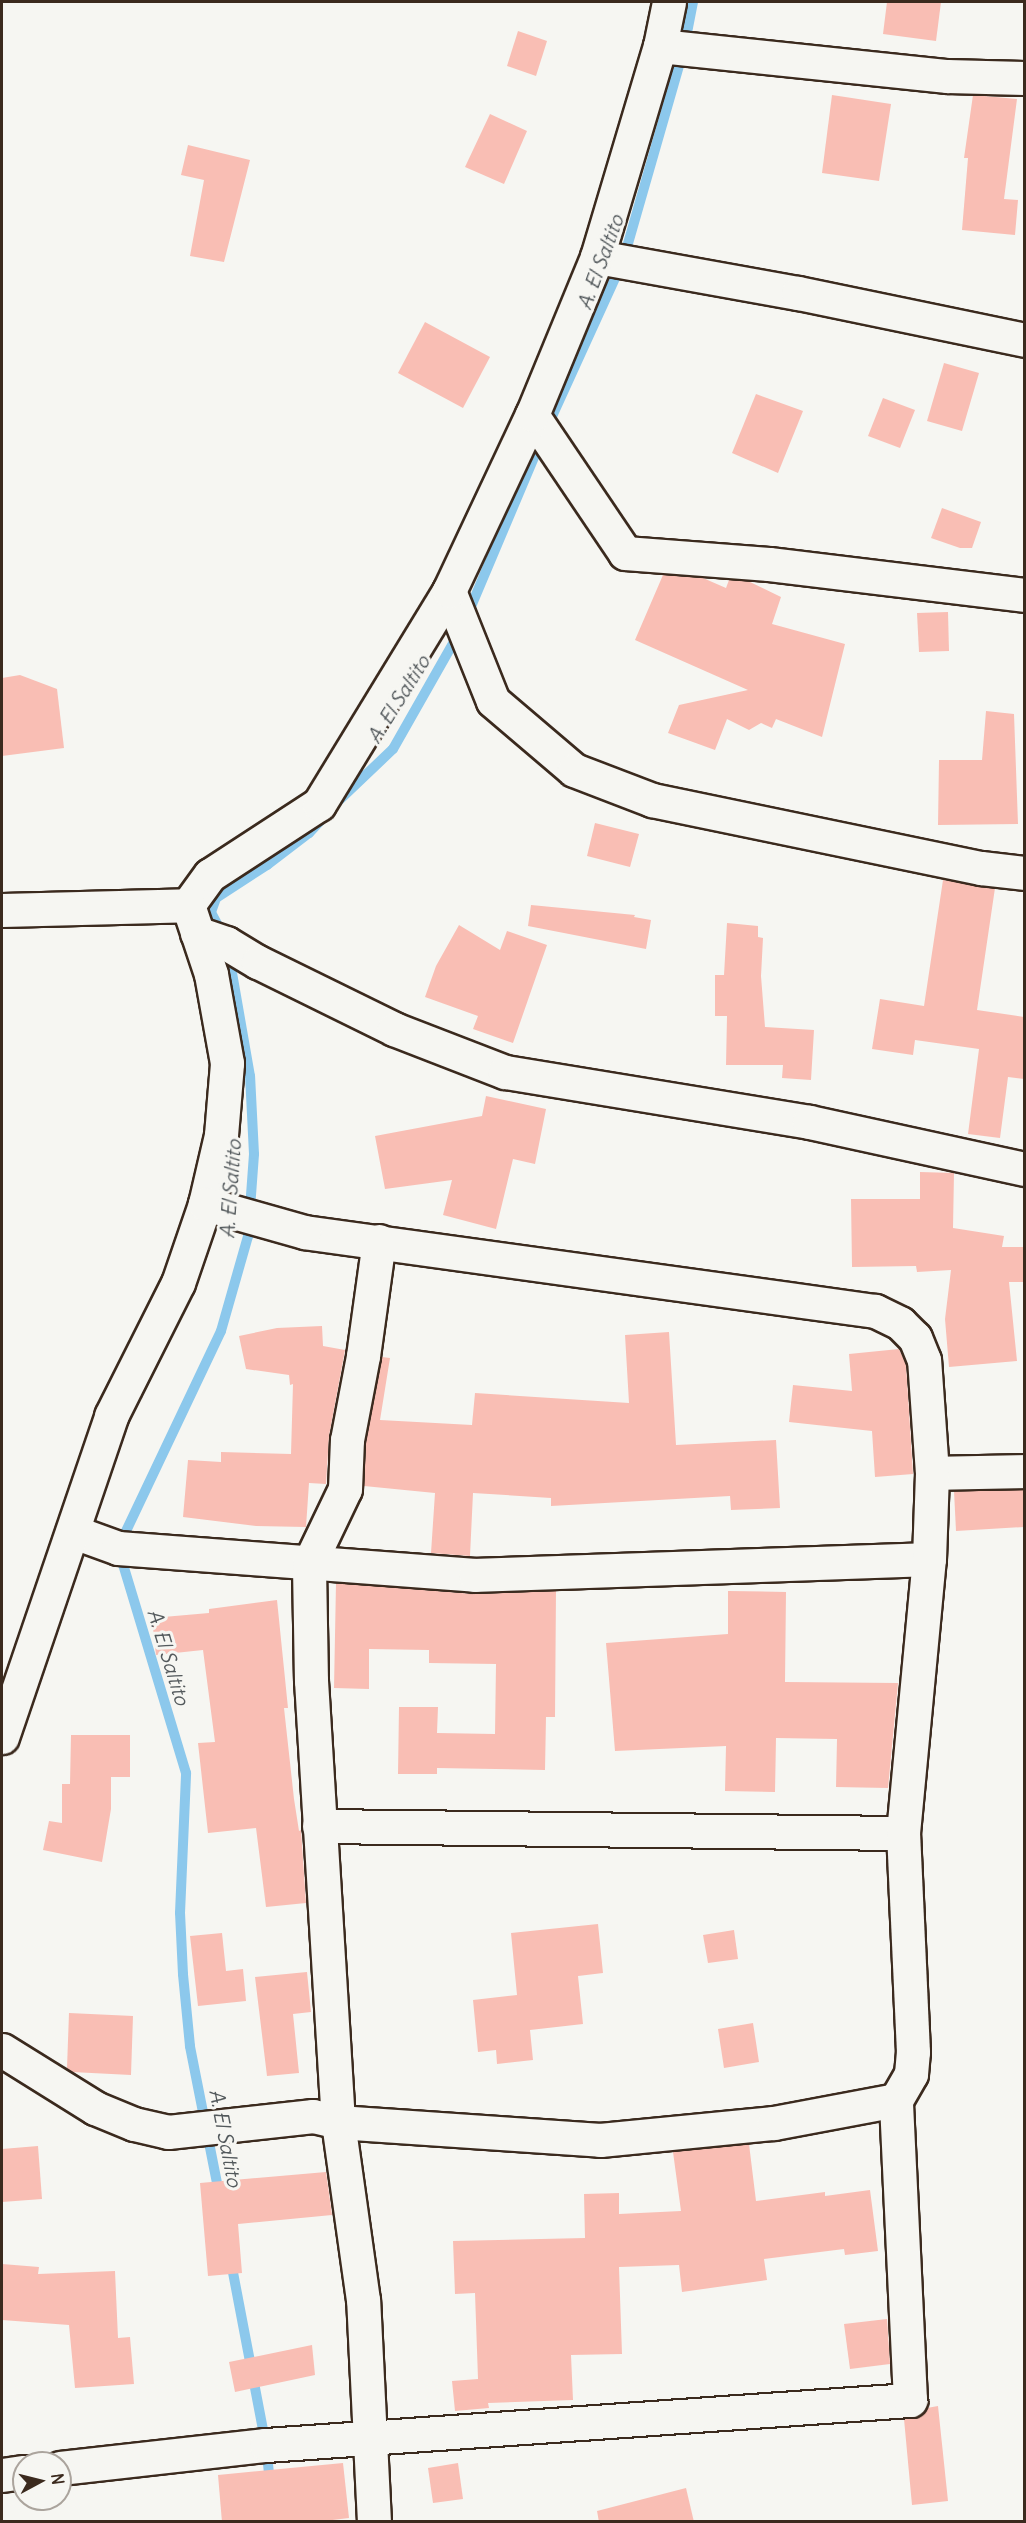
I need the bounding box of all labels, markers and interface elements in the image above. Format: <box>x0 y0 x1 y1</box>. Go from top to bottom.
water label: A. El Saltito <box>572 211 628 313</box>
water label: A. El Saltito <box>362 651 434 747</box>
water label: A. El Saltito <box>215 1139 245 1239</box>
water label: A. El Saltito <box>143 1606 195 1708</box>
water label: A. El Saltito <box>205 2087 247 2189</box>
north arrow <box>12 2451 72 2511</box>
text: N <box>47 2472 68 2486</box>

